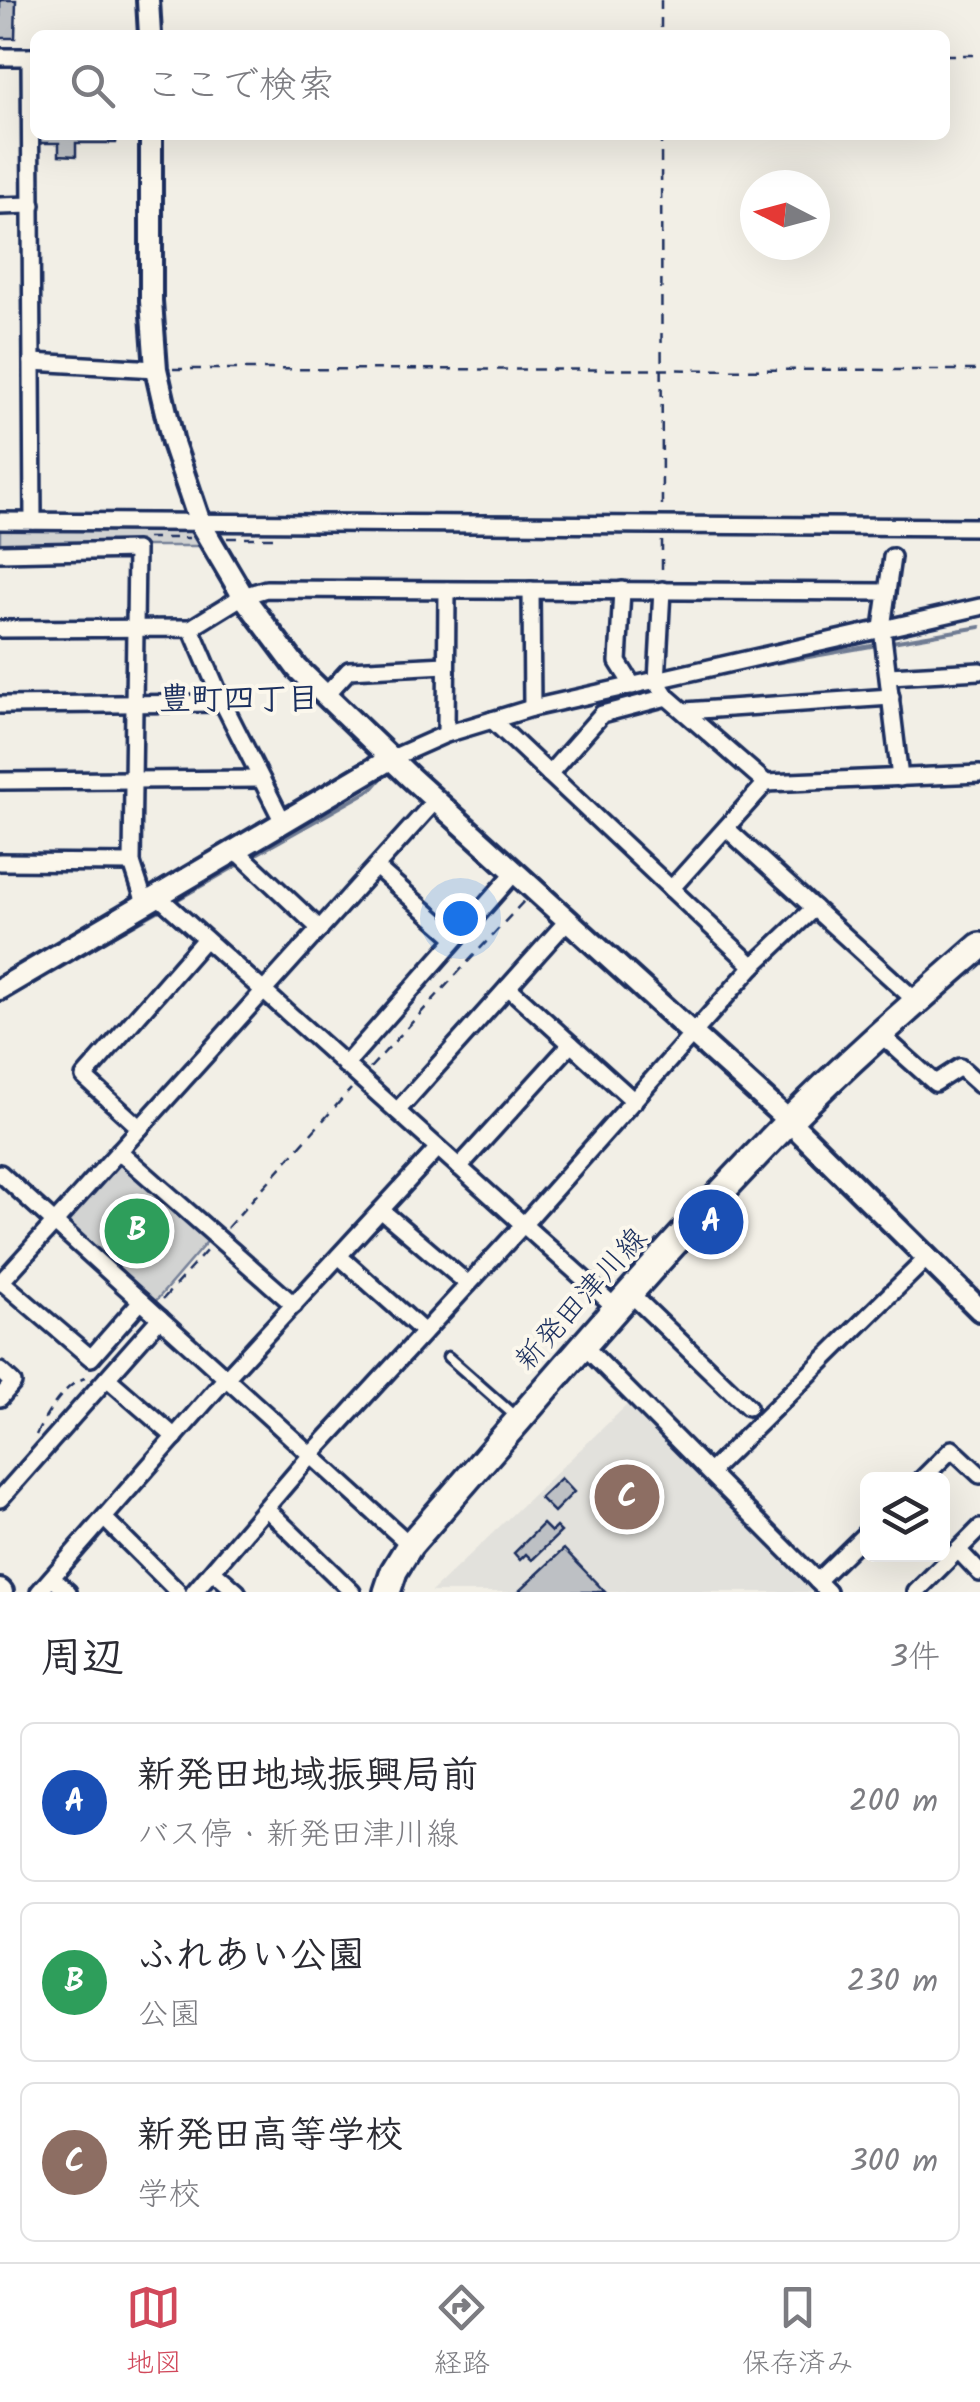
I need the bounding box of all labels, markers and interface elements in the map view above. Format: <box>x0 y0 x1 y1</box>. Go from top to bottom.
search box <box>30 30 950 140</box>
text: ここで検索 <box>145 57 335 117</box>
icon: search <box>65 58 120 113</box>
north arrow <box>740 170 830 260</box>
district label: 豊町四丁目 <box>159 675 319 726</box>
your location <box>435 893 486 944</box>
pin: A <box>678 1184 744 1260</box>
pin: B <box>104 1194 170 1268</box>
street label: 新発田津川線 <box>504 1217 660 1383</box>
pin: C <box>594 1460 660 1534</box>
map controls <box>860 1472 950 1562</box>
button: layers <box>860 1472 950 1562</box>
text: 周辺 <box>40 1626 124 1693</box>
text: 3件 <box>890 1633 940 1684</box>
text: 新発田地域振興局前 <box>137 1747 479 1807</box>
text: A <box>64 1777 85 1828</box>
text: 200 m <box>849 1777 938 1828</box>
text: バス停 · 新発田津川線 <box>137 1810 458 1861</box>
text: ふれあい公園 <box>137 1927 365 1987</box>
text: B <box>65 1957 84 2008</box>
text: 230 m <box>847 1957 938 2008</box>
text: 公園 <box>137 1990 201 2041</box>
text: 新発田高等学校 <box>137 2107 403 2167</box>
text: C <box>65 2137 84 2188</box>
text: 300 m <box>849 2137 938 2188</box>
text: 学校 <box>137 2170 201 2221</box>
tab: 地図 <box>126 2280 182 2387</box>
tab: 経路 <box>434 2280 490 2387</box>
tab: 保存済み <box>742 2280 854 2387</box>

